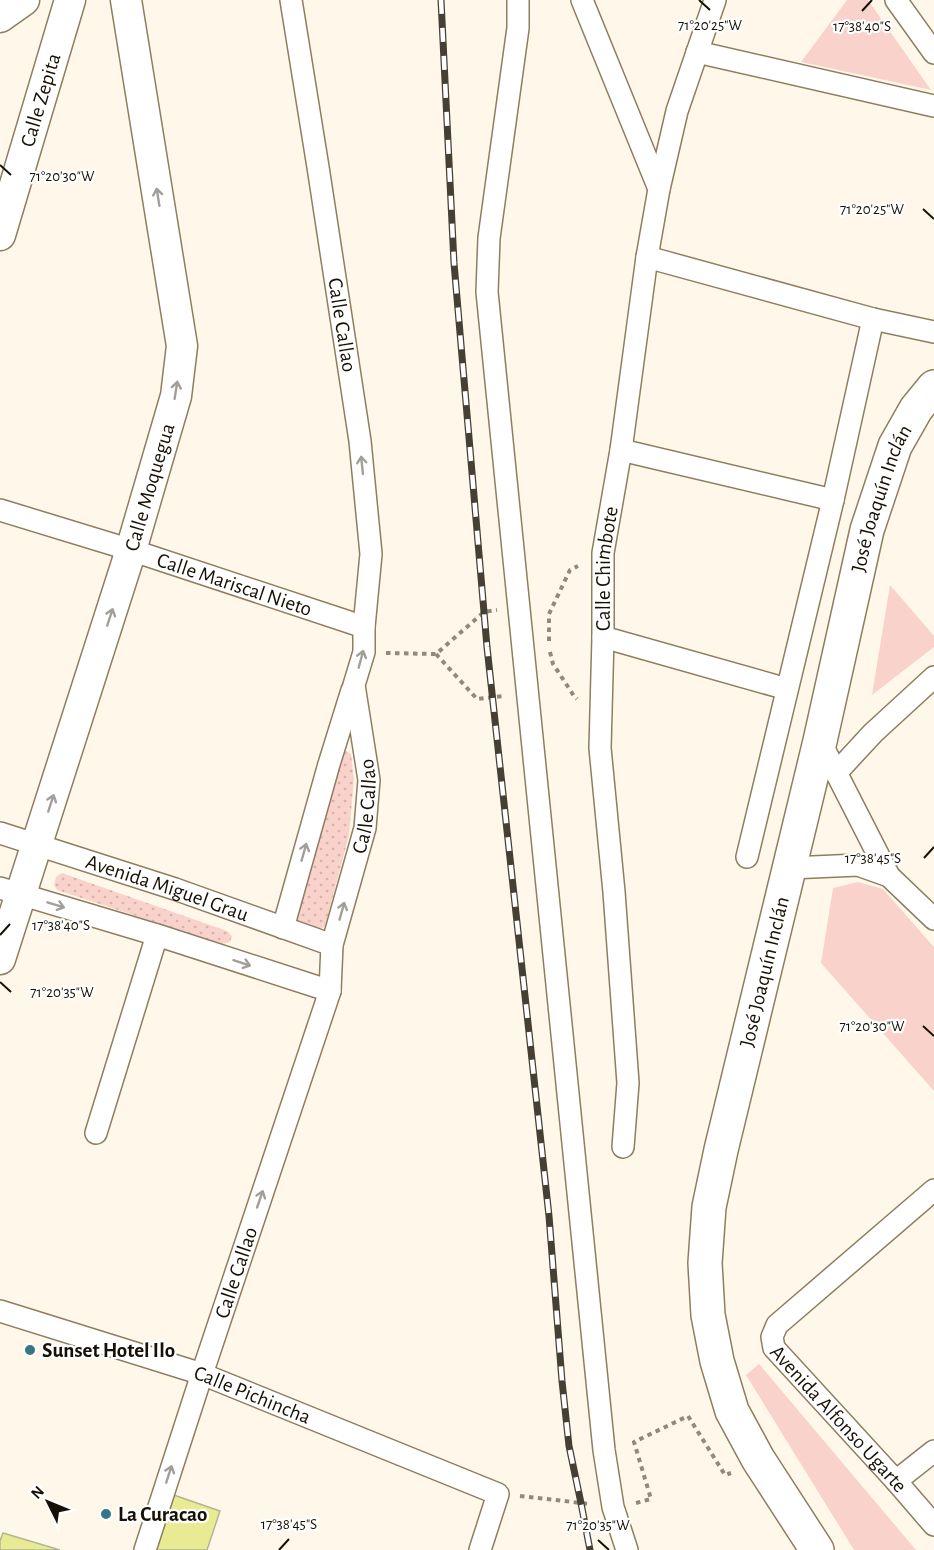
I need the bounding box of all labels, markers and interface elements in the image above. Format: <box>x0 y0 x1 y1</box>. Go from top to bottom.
text: 71°20'25"W <box>678 18 743 33</box>
text: 17°38'40"S <box>833 19 891 34</box>
street label: Calle Zepita <box>16 50 64 149</box>
text: 71°20'30"W <box>30 169 95 184</box>
one-way arrow <box>152 188 163 208</box>
text: 71°20'25"W <box>840 202 905 217</box>
street label: Calle Callao <box>324 276 360 374</box>
one-way arrow <box>171 381 182 400</box>
street label: Calle Moquegua <box>121 420 178 553</box>
street label: José Joaquín Inclán <box>847 421 915 574</box>
one-way arrow <box>356 456 367 476</box>
street label: Calle Chimbote <box>591 505 621 631</box>
street label: Calle Mariscal Nieto <box>154 549 315 620</box>
one-way arrow <box>105 608 116 627</box>
one-way arrow <box>356 650 368 669</box>
street label: Calle Callao <box>348 758 380 856</box>
one-way arrow <box>46 794 57 813</box>
one-way arrow <box>299 843 310 862</box>
street label: Avenida Miguel Grau <box>83 851 252 925</box>
text: 17°38'45"S <box>845 851 901 866</box>
street label: José Joaquín Inclán <box>736 894 792 1049</box>
one-way arrow <box>46 900 65 911</box>
one-way arrow <box>337 902 348 921</box>
text: 17°38'40"S <box>32 918 90 933</box>
one-way arrow <box>232 958 251 969</box>
text: 71°20'35"W <box>30 985 94 1000</box>
text: 71°20'30"W <box>840 1019 905 1034</box>
one-way arrow <box>256 1190 267 1209</box>
street label: Calle Callao <box>211 1224 261 1321</box>
place label: Sunset Hotel Ilo <box>42 1340 175 1361</box>
street label: Avenida Alfonso Ugarte <box>766 1341 911 1496</box>
marker: Sunset Hotel Ilo <box>23 1343 37 1357</box>
street label: Calle Pichincha <box>192 1362 314 1428</box>
one-way arrow <box>165 1465 176 1484</box>
north arrow <box>18 1472 78 1532</box>
text: N <box>28 1483 47 1502</box>
place label: La Curacao <box>118 1504 207 1525</box>
marker: La Curacao <box>99 1507 113 1521</box>
text: 17°38'45"S <box>261 1517 317 1532</box>
text: 71°20'35"W <box>566 1518 630 1533</box>

